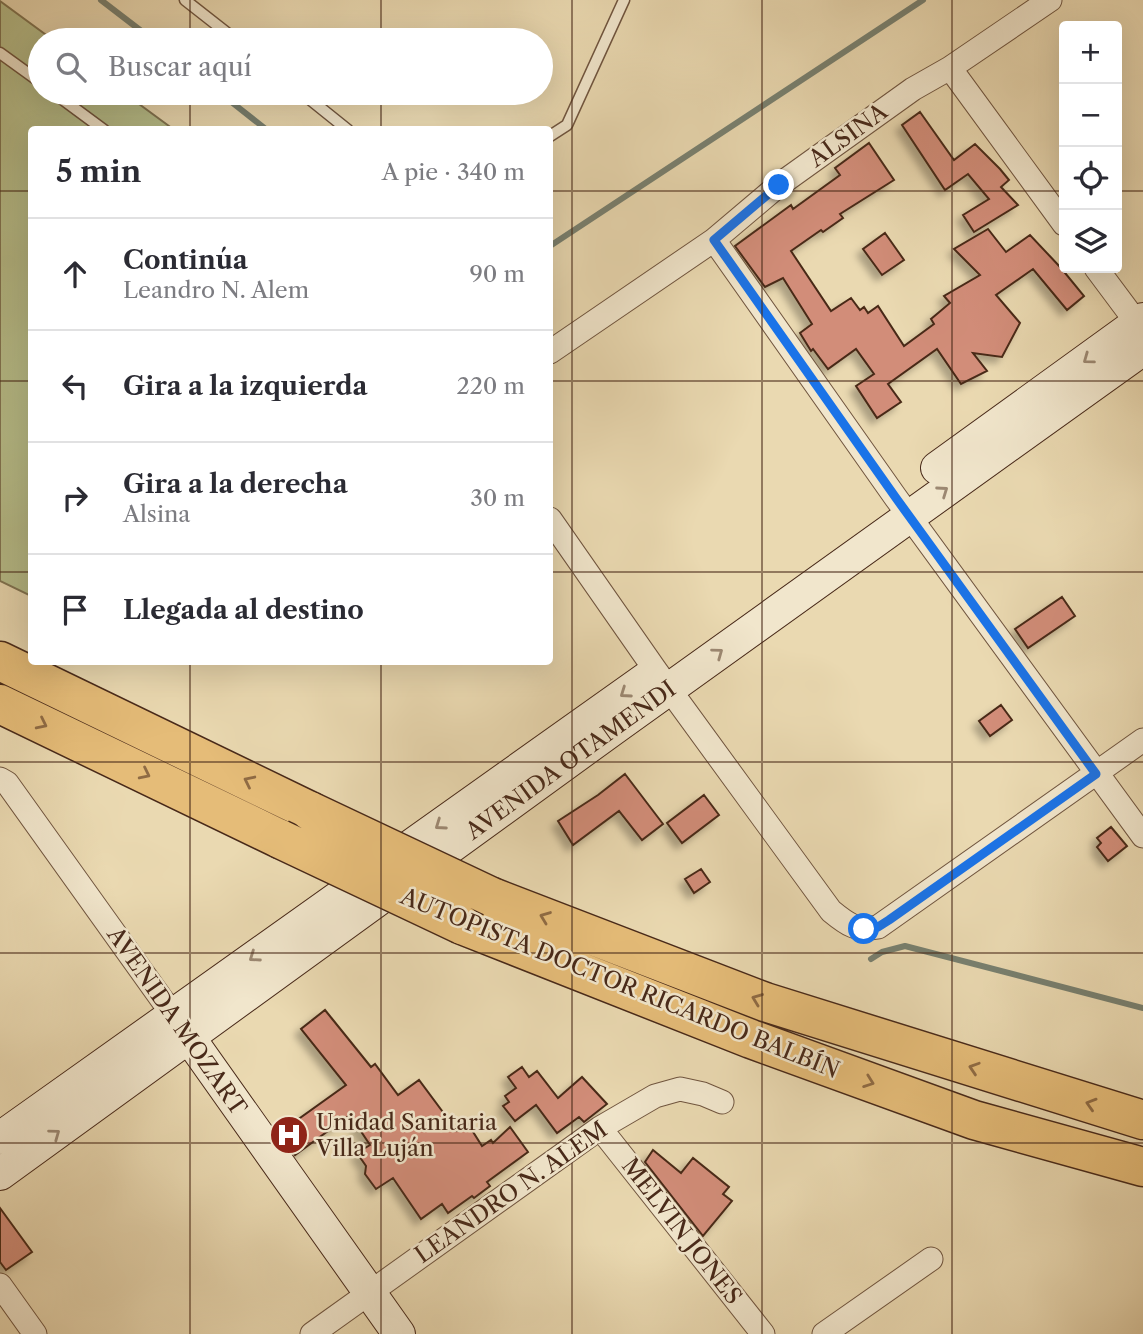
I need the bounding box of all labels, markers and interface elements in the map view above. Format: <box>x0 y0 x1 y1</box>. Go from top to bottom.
map controls <box>1059 21 1122 273</box>
button: + <box>1059 21 1122 84</box>
search box <box>28 28 553 105</box>
icon: search <box>52 48 90 86</box>
text: Buscar aquí <box>108 51 252 83</box>
button: − <box>1059 84 1122 147</box>
street label: ALSINA <box>802 97 894 174</box>
button: locate <box>1059 147 1122 210</box>
text: 5 min <box>56 153 141 190</box>
text: A pie · 340 m <box>382 158 525 186</box>
route end <box>763 169 794 200</box>
button: layers <box>1059 210 1122 273</box>
text: Continúa <box>123 244 248 276</box>
icon: ahead <box>56 255 94 293</box>
text: 90 m <box>469 260 525 288</box>
text: Leandro N. Alem <box>123 276 309 304</box>
one-way arrow <box>1083 351 1096 364</box>
icon: left <box>56 367 94 405</box>
text: Gira a la izquierda <box>123 370 368 402</box>
text: 220 m <box>456 372 525 400</box>
text: Gira a la derecha <box>123 468 348 500</box>
icon: right <box>56 479 94 517</box>
text: 30 m <box>470 484 525 512</box>
one-way arrow <box>935 487 948 499</box>
text: Alsina <box>123 500 190 528</box>
icon: arrive <box>56 591 94 629</box>
text: Llegada al destino <box>123 594 364 626</box>
one-way arrow <box>710 648 723 661</box>
street label: AVENIDA OTAMENDI <box>459 675 681 846</box>
one-way arrow <box>620 685 633 697</box>
one-way arrow <box>35 716 47 730</box>
one-way arrow <box>138 766 150 780</box>
one-way arrow <box>244 776 256 790</box>
one-way arrow <box>435 817 448 829</box>
street label: AUTOPISTA DOCTOR RICARDO BALBÍN <box>396 881 844 1084</box>
one-way arrow <box>539 912 551 926</box>
route start <box>848 913 879 944</box>
street label: AVENIDA MOZART <box>101 921 253 1121</box>
one-way arrow <box>249 949 262 961</box>
one-way arrow <box>752 993 764 1007</box>
one-way arrow <box>968 1062 980 1076</box>
one-way arrow <box>862 1074 874 1088</box>
one-way arrow <box>1085 1098 1097 1113</box>
place label: Unidad Sanitaria Villa Luján <box>315 1108 498 1162</box>
hospital icon: Unidad Sanitaria Villa Luján <box>268 1114 310 1156</box>
street label: LEANDRO N. ALEM <box>409 1115 613 1269</box>
one-way arrow <box>47 1129 60 1142</box>
street label: MELVIN JONES <box>616 1152 748 1310</box>

